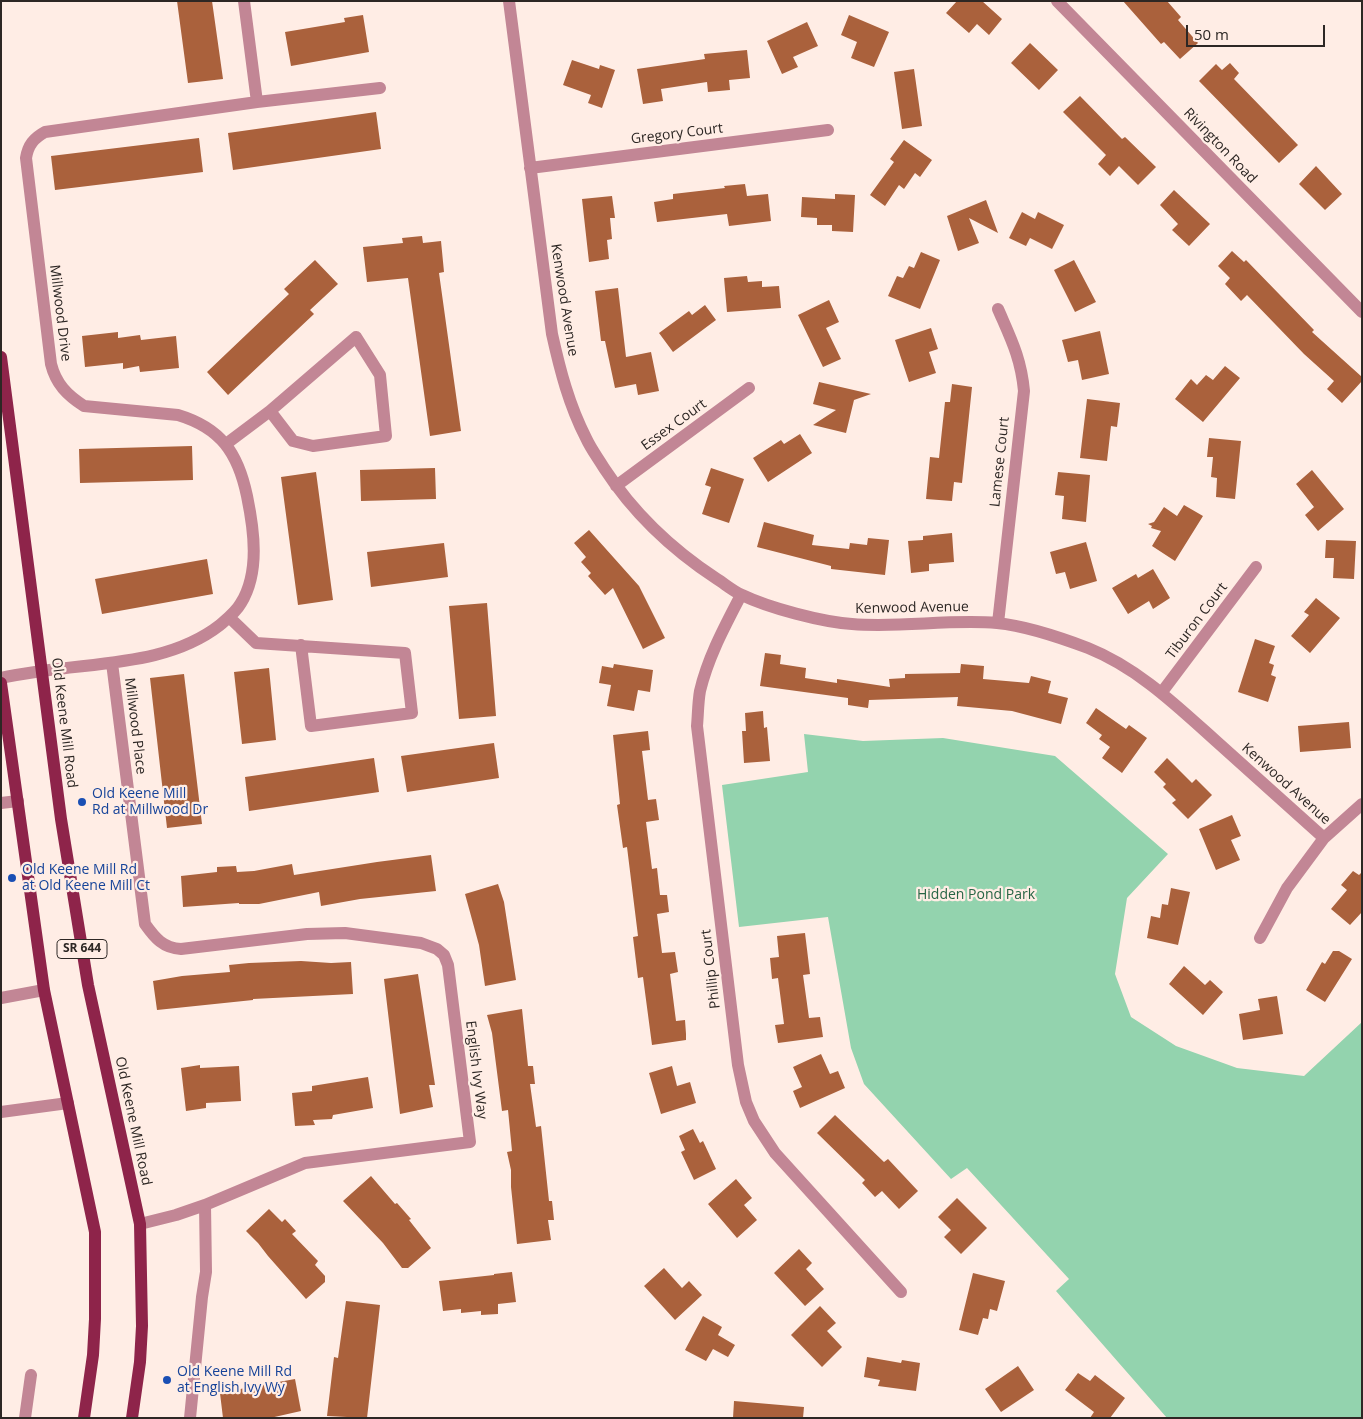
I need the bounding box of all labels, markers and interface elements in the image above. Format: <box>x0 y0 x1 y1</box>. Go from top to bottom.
scale bar <box>1188 15 1327 47</box>
text: 50 m <box>1194 24 1229 44</box>
street label: Rivington Road <box>1180 105 1260 187</box>
street label: Gregory Court <box>630 120 724 148</box>
street label: Kenwood Avenue <box>547 243 581 357</box>
street label: Millwood Drive <box>46 264 74 362</box>
street label: Essex Court <box>638 396 710 454</box>
street label: Lamese Court <box>987 416 1013 508</box>
street label: Tiburon Court <box>1163 579 1231 663</box>
street label: Kenwood Avenue <box>855 599 969 617</box>
street label: Old Keene Mill Road <box>48 657 80 789</box>
street label: Millwood Place <box>121 677 149 775</box>
street label: Kenwood Avenue <box>1238 740 1334 828</box>
place label: Old Keene Mill Rd at Millwood Dr <box>92 786 208 819</box>
marker: Old Keene Mill Rd at Millwood Dr <box>76 796 88 808</box>
place label: Old Keene Mill Rd at Old Keene Mill Ct <box>22 862 150 894</box>
marker: Old Keene Mill Rd at Old Keene Mill Ct <box>6 872 18 884</box>
park label: Hidden Pond Park <box>917 887 1035 903</box>
street label: Phillip Court <box>698 928 724 1010</box>
road number: SR 644 <box>57 940 107 959</box>
street label: English Ivy Way <box>462 1020 490 1120</box>
street label: Old Keene Mill Road <box>111 1055 155 1187</box>
place label: Old Keene Mill Rd at English Ivy Wy <box>177 1364 292 1396</box>
marker: Old Keene Mill Rd at English Ivy Wy <box>161 1374 173 1386</box>

